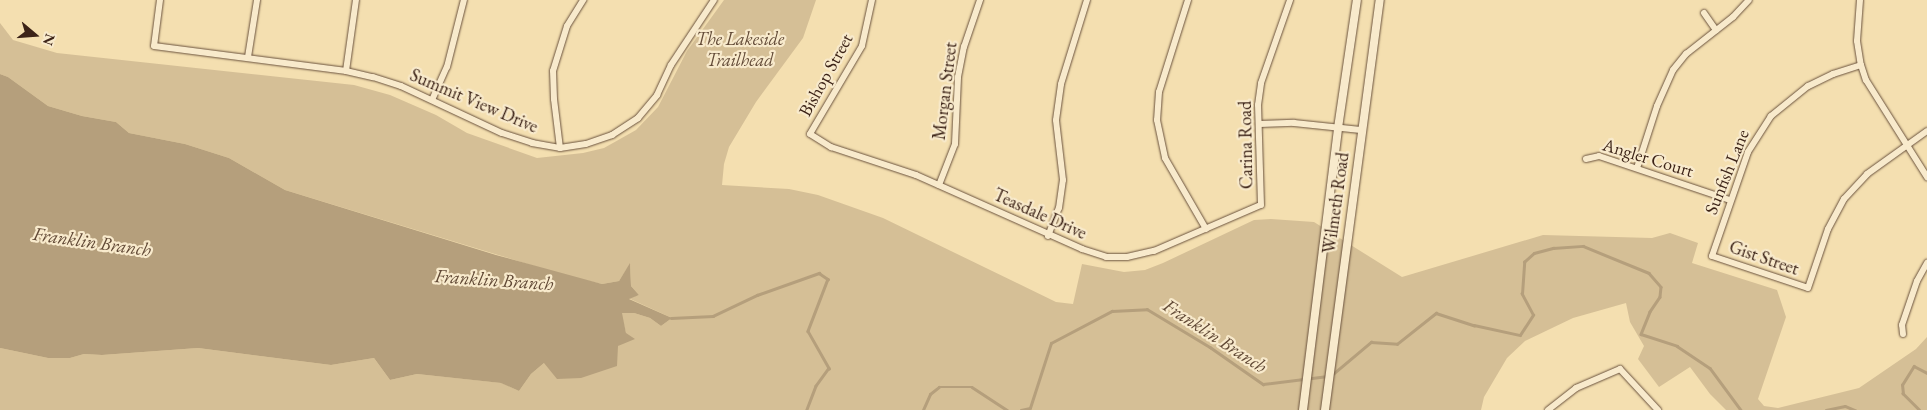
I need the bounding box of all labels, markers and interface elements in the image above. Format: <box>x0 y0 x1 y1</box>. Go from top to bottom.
north arrow <box>10 10 60 60</box>
park label: The Lakeside Trailhead <box>696 29 784 72</box>
street label: Bishop Street <box>794 30 858 120</box>
text: N <box>39 31 60 48</box>
street label: Morgan Street <box>928 41 962 141</box>
street label: Summit View Drive <box>407 64 541 138</box>
street label: Carina Road <box>1234 101 1258 189</box>
street label: Sunfish Lane <box>1700 126 1754 218</box>
street label: Angler Court <box>1600 134 1696 182</box>
street label: Wilmeth Road <box>1318 151 1354 255</box>
street label: Teasdale Drive <box>990 184 1090 244</box>
water label: Franklin Branch <box>31 222 153 262</box>
street label: Gist Street <box>1726 236 1802 280</box>
water label: Franklin Branch <box>434 264 554 296</box>
water label: Franklin Branch <box>1159 294 1271 378</box>

